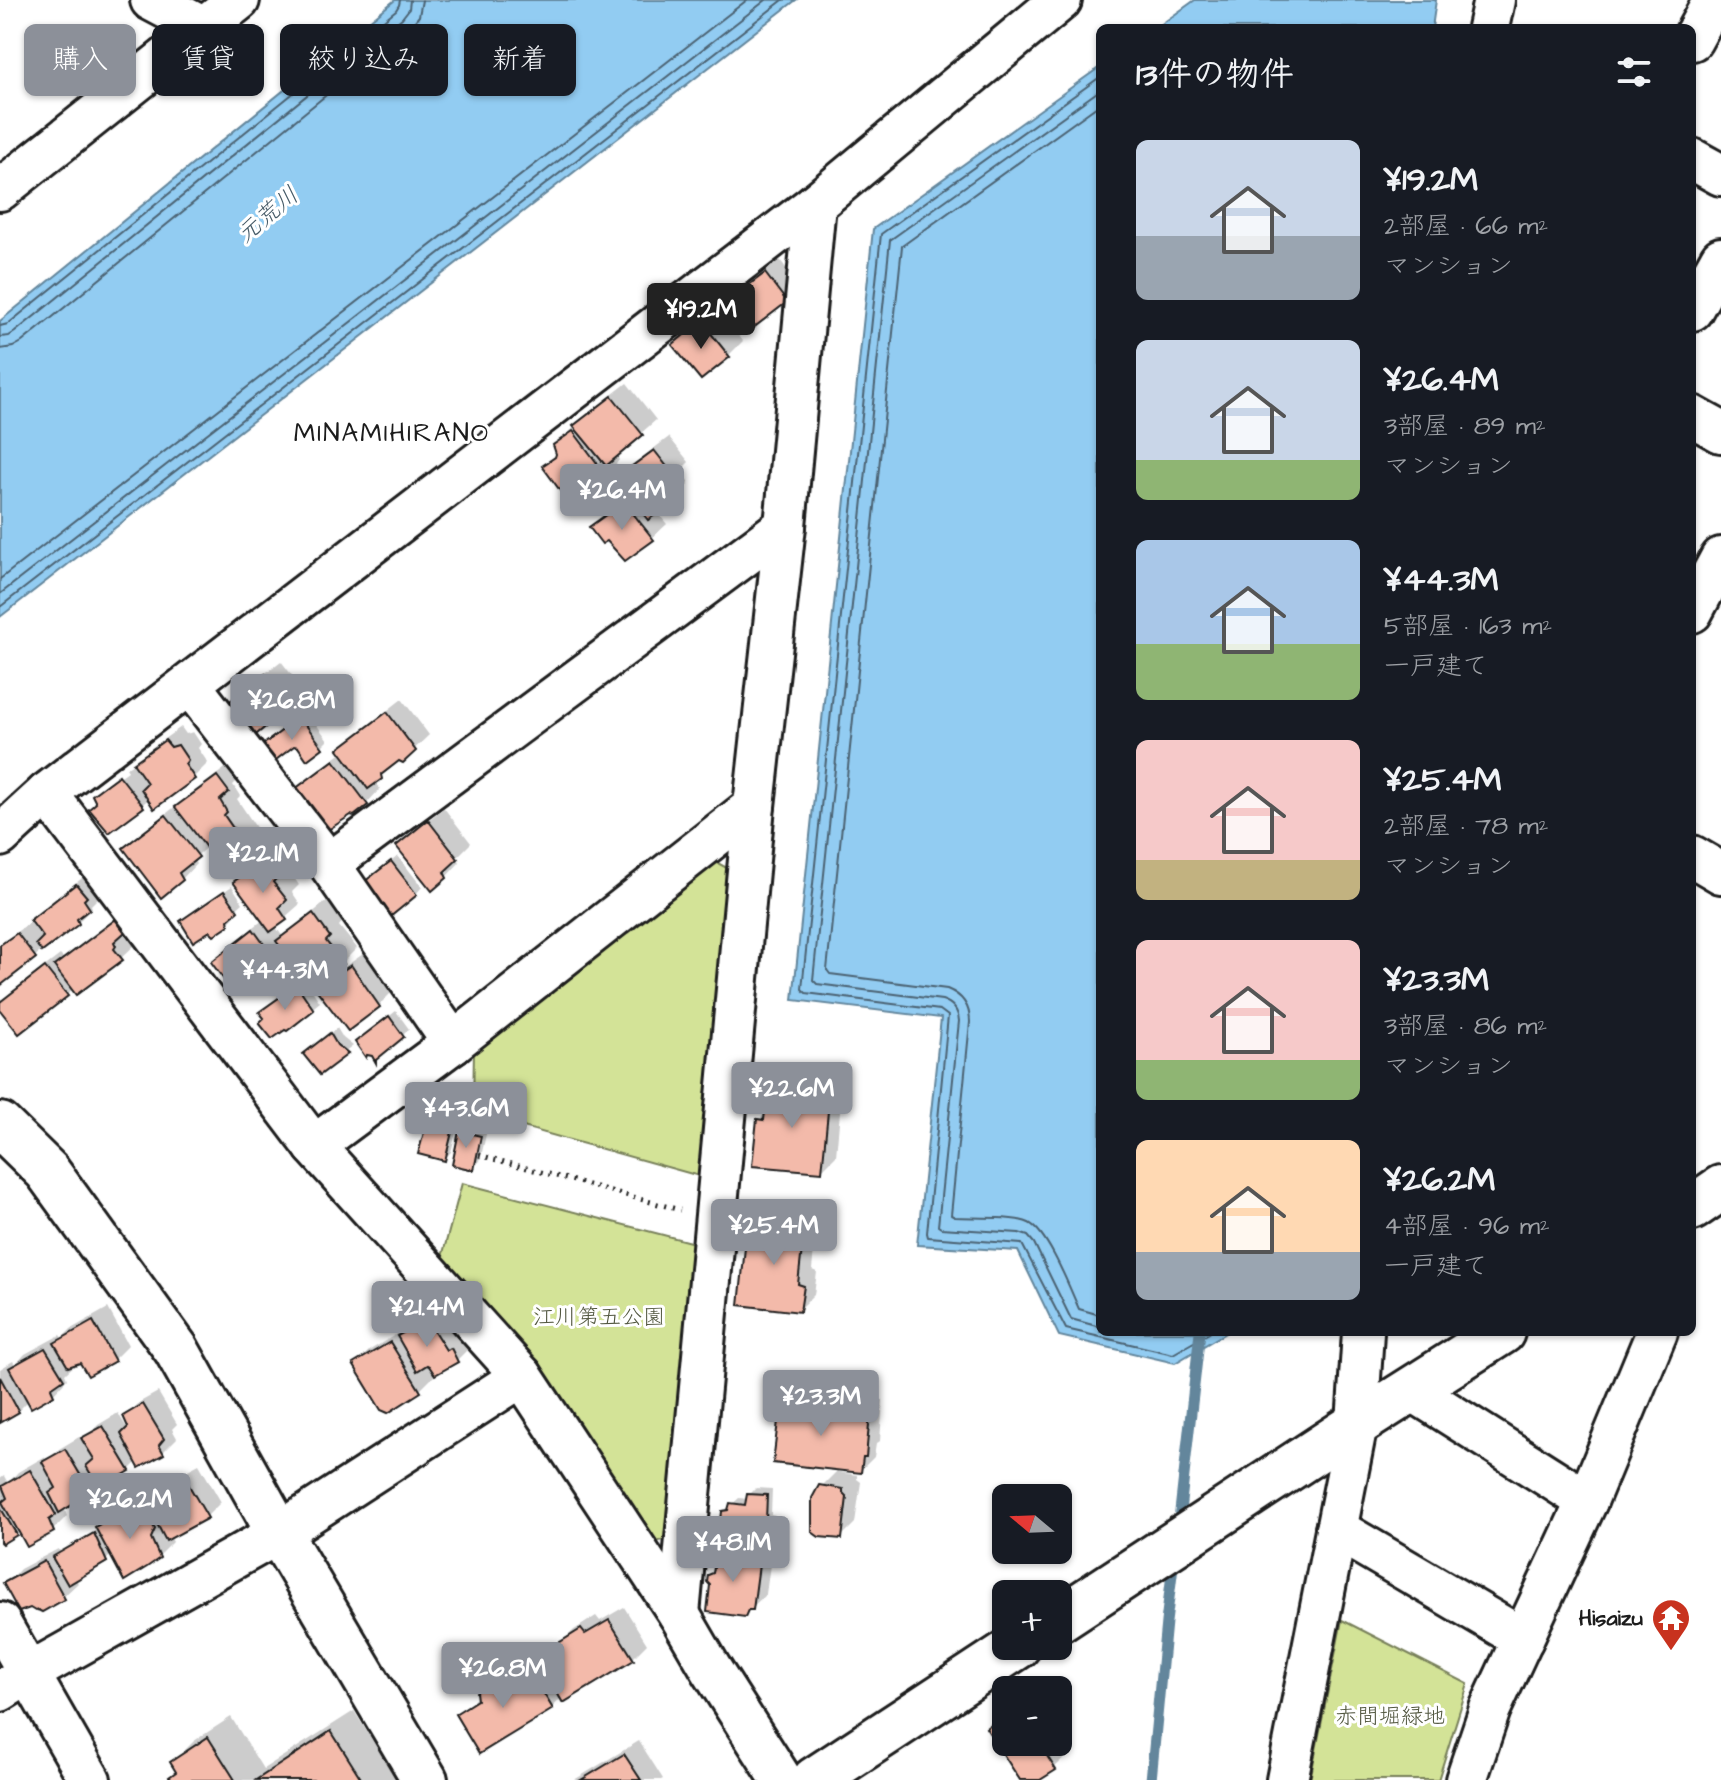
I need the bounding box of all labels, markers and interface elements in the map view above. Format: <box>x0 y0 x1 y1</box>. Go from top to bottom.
chip: 購入 <box>24 24 136 96</box>
chip: 賃貸 <box>152 24 264 96</box>
chip: 絞り込み <box>280 24 448 96</box>
chip: 新着 <box>464 24 576 96</box>
icon: filters <box>1612 50 1656 94</box>
text: 13件の物件 <box>1136 51 1294 99</box>
text: ¥19.2M <box>1384 156 1478 204</box>
icon: home <box>1200 172 1296 268</box>
water label: 元荒川 <box>229 179 307 251</box>
text: 2部屋 · 66 m² <box>1384 208 1548 244</box>
text: マンション <box>1384 248 1513 284</box>
pin: ¥19.2M <box>636 283 766 351</box>
text: ¥19.2M <box>665 291 737 327</box>
text: ¥26.4M <box>1384 356 1499 404</box>
icon: home <box>1200 372 1296 468</box>
text: 3部屋 · 89 m² <box>1384 408 1546 444</box>
district label: MINAMIHIRANO <box>294 415 490 451</box>
text: マンション <box>1384 448 1513 484</box>
pin: ¥26.4M <box>557 464 687 532</box>
text: ¥26.4M <box>578 472 666 508</box>
text: ¥44.3M <box>1384 556 1499 604</box>
icon: home <box>1200 572 1296 668</box>
text: 5部屋 · 163 m² <box>1384 608 1552 644</box>
text: 一戸建て <box>1384 648 1488 684</box>
pin: ¥26.8M <box>227 674 357 742</box>
text: ¥26.8M <box>248 682 336 718</box>
text: ¥25.4M <box>1384 756 1502 804</box>
icon: home <box>1200 772 1296 868</box>
text: 2部屋 · 78 m² <box>1384 808 1549 844</box>
pin: ¥22.1M <box>198 827 328 895</box>
text: ¥22.1M <box>227 835 299 871</box>
text: マンション <box>1384 848 1513 884</box>
pin: ¥44.3M <box>220 944 350 1012</box>
text: ¥44.3M <box>241 952 329 988</box>
text: ¥23.3M <box>1384 956 1489 1004</box>
icon: home <box>1200 972 1296 1068</box>
text: 3部屋 · 86 m² <box>1384 1008 1547 1044</box>
text: マンション <box>1384 1048 1513 1084</box>
pin: ¥22.6M <box>727 1062 857 1130</box>
text: ¥22.6M <box>749 1070 835 1106</box>
pin: ¥43.6M <box>401 1082 531 1150</box>
text: ¥43.6M <box>423 1090 509 1126</box>
text: ¥26.2M <box>1384 1156 1495 1204</box>
icon: home <box>1200 1172 1296 1268</box>
pin: ¥25.4M <box>709 1199 839 1267</box>
text: ¥25.4M <box>729 1207 819 1243</box>
text: 4部屋 · 96 m² <box>1384 1208 1550 1244</box>
text: 一戸建て <box>1384 1248 1488 1284</box>
pin: ¥21.4M <box>362 1281 492 1349</box>
text: ¥21.4M <box>390 1289 464 1325</box>
park label: 江川第五公園 <box>533 1302 665 1333</box>
pin: ¥23.3M <box>756 1370 886 1438</box>
text: ¥23.3M <box>781 1378 861 1414</box>
pin: ¥26.2M <box>65 1473 195 1541</box>
text: ¥26.2M <box>87 1481 173 1517</box>
north arrow <box>992 1484 1072 1564</box>
map controls <box>992 1484 1072 1756</box>
pin: ¥48.1M <box>668 1516 798 1584</box>
text: ¥48.1M <box>695 1524 771 1560</box>
button: + <box>992 1580 1072 1660</box>
temple icon: Hisaizu <box>1650 1597 1692 1652</box>
place label: Hisaizu <box>1579 1603 1643 1634</box>
pin: ¥26.8M <box>438 1642 568 1710</box>
text: ¥26.8M <box>459 1650 547 1686</box>
button: − <box>992 1676 1072 1756</box>
park label: 赤間堀緑地 <box>1335 1701 1445 1732</box>

